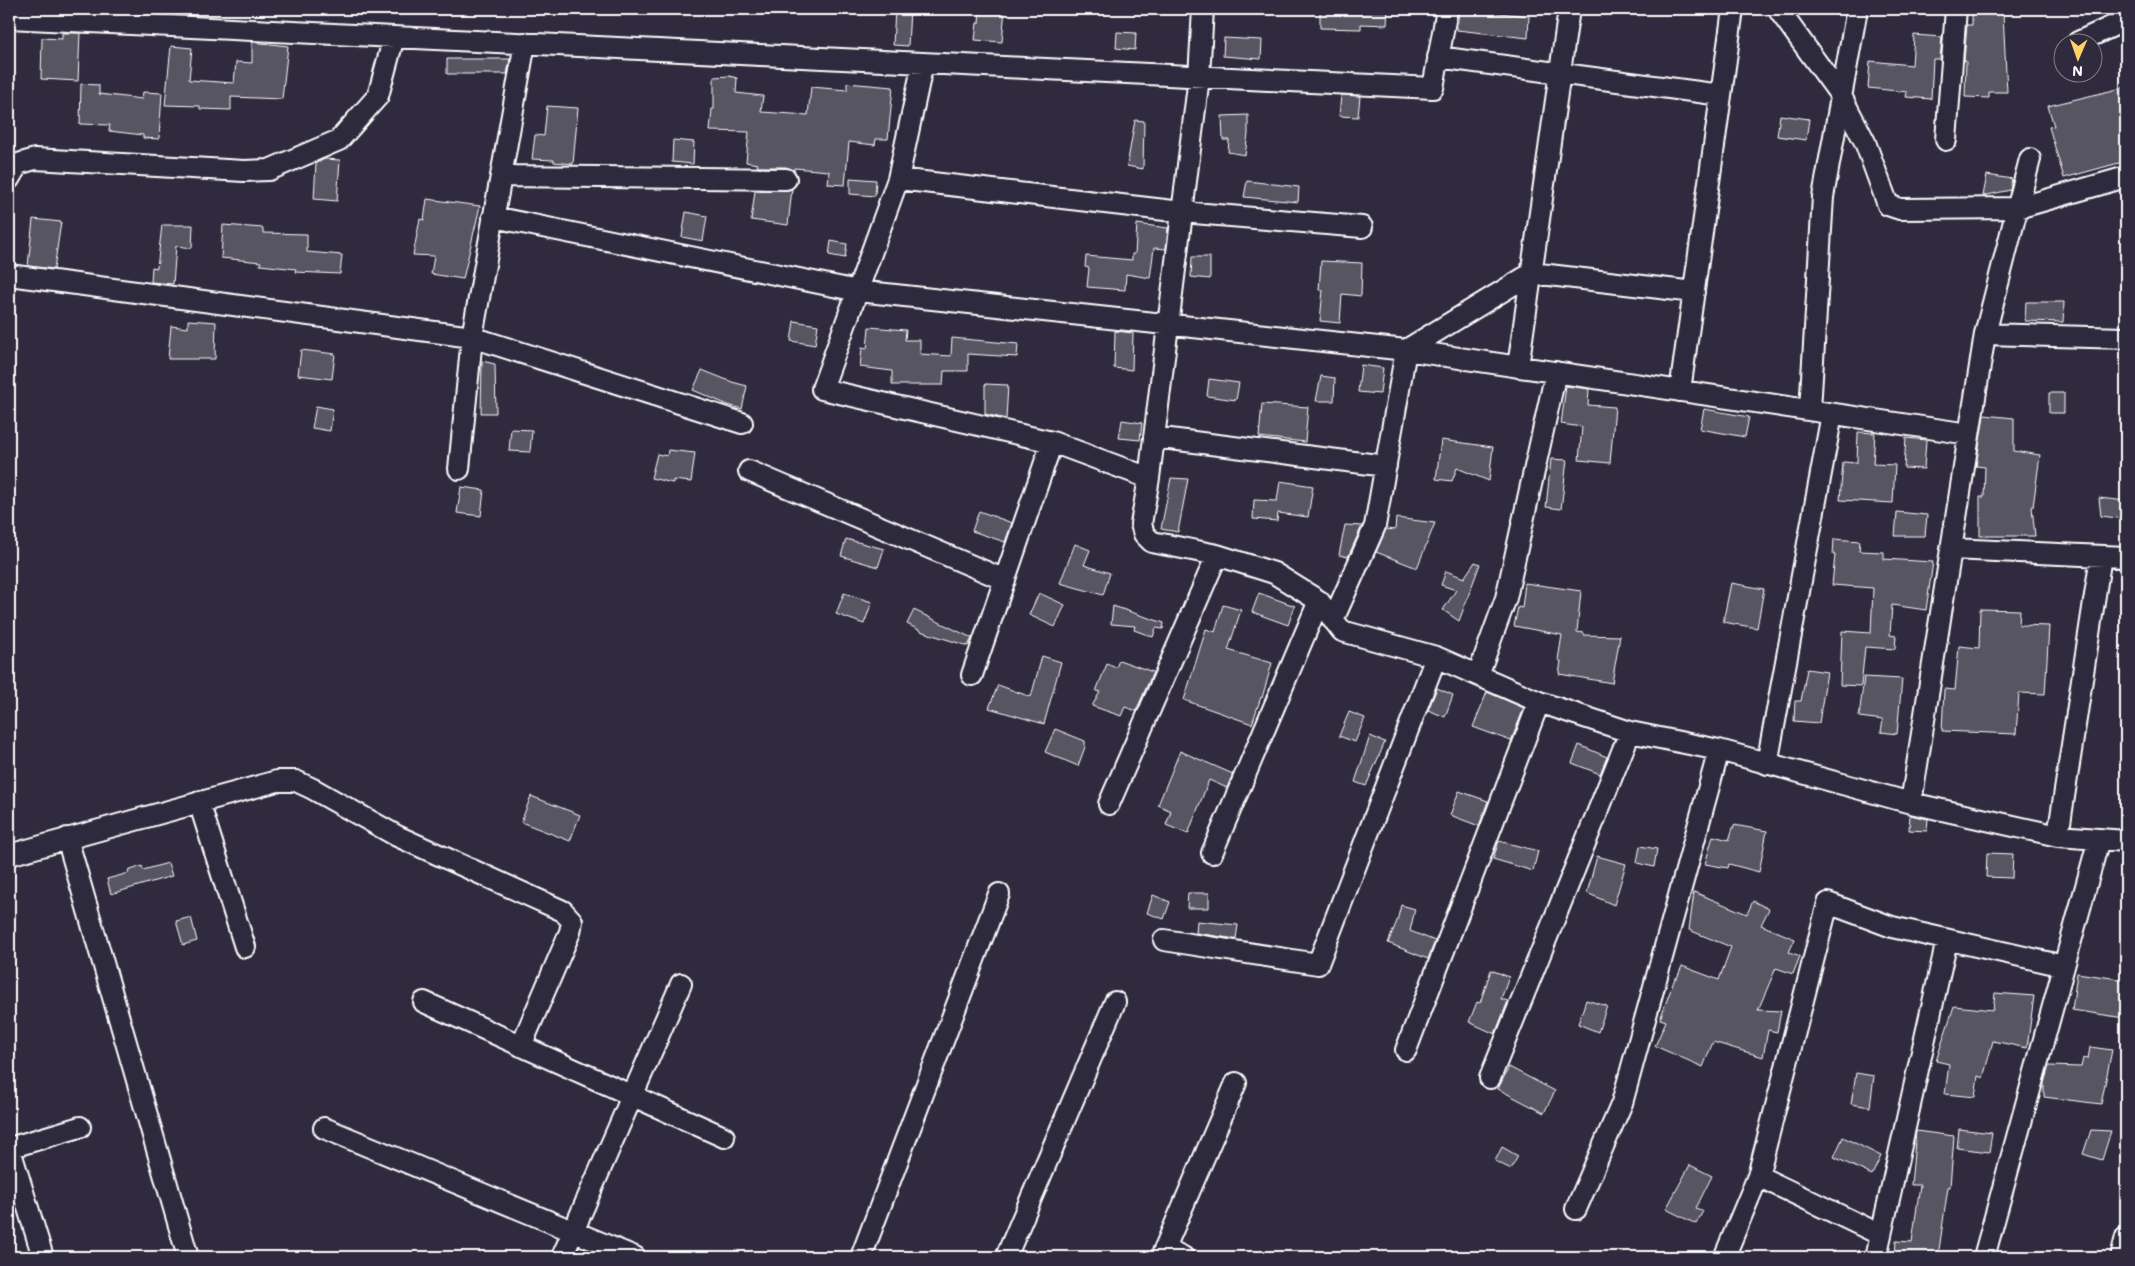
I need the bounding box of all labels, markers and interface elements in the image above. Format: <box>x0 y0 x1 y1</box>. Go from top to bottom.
north arrow <box>2052 32 2102 82</box>
text: N <box>2072 62 2083 81</box>

